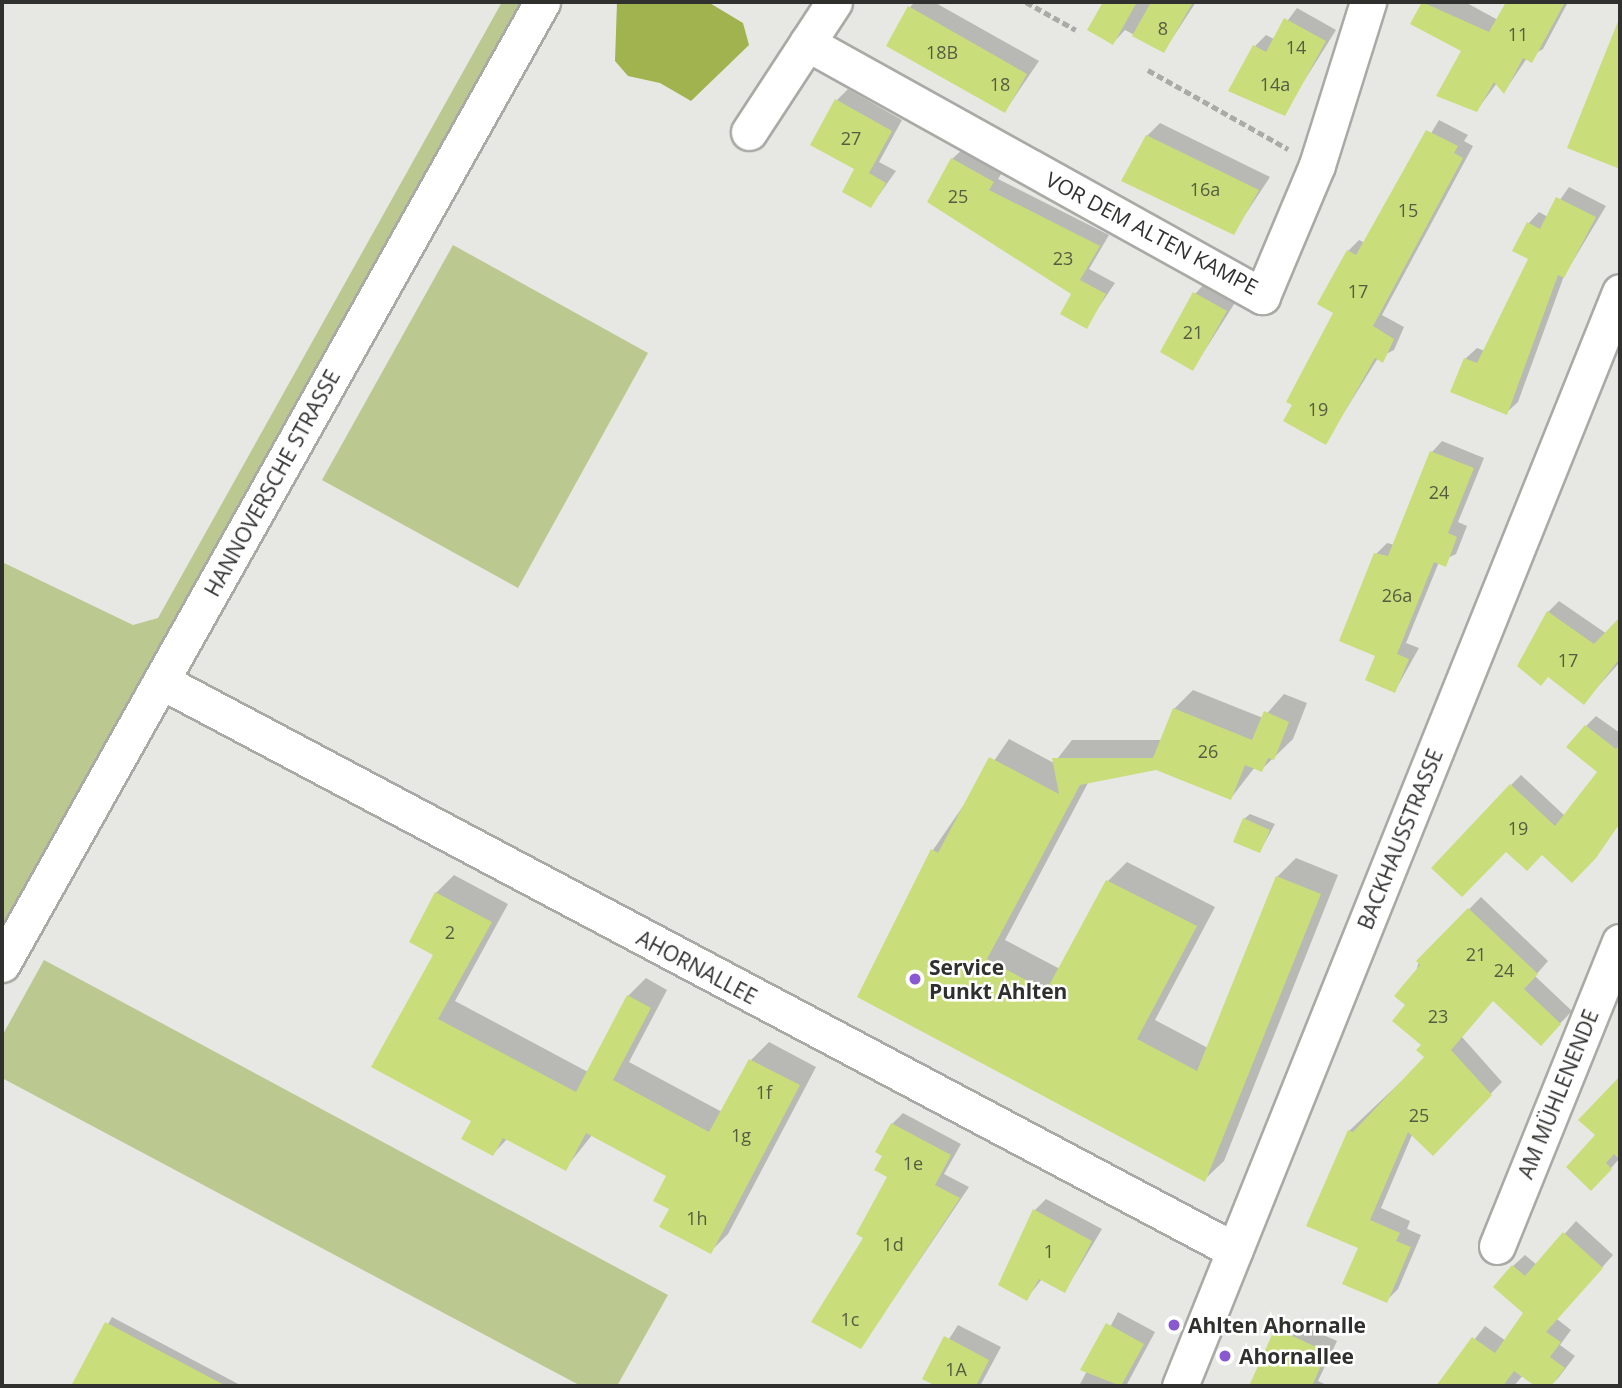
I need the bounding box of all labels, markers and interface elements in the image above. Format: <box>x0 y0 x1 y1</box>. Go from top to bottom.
house number: 8 <box>1158 17 1168 39</box>
house number: 11 <box>1508 23 1528 45</box>
house number: 14 <box>1286 36 1306 58</box>
house number: 18B <box>926 41 958 63</box>
house number: 18 <box>990 73 1010 95</box>
house number: 14a <box>1260 73 1290 95</box>
house number: 27 <box>841 127 861 149</box>
street label: VOR DEM ALTEN KAMPE <box>1042 166 1262 300</box>
house number: 16a <box>1190 178 1220 200</box>
house number: 25 <box>948 185 968 207</box>
house number: 15 <box>1398 199 1418 221</box>
house number: 23 <box>1053 247 1073 269</box>
house number: 17 <box>1348 280 1368 302</box>
house number: 21 <box>1183 321 1203 343</box>
street label: HANNOVERSCHE STRASSE <box>199 365 345 601</box>
house number: 19 <box>1308 398 1328 420</box>
house number: 24 <box>1429 481 1449 503</box>
house number: 26a <box>1382 584 1412 606</box>
house number: 17 <box>1558 649 1578 671</box>
house number: 26 <box>1198 740 1218 762</box>
street label: BACKHAUSSTRASSE <box>1352 745 1448 933</box>
house number: 19 <box>1508 817 1528 839</box>
house number: 2 <box>445 921 455 943</box>
street label: AHORNALLEE <box>633 925 761 1009</box>
house number: 21 <box>1466 943 1486 965</box>
place label: Service Punkt Ahlten <box>929 954 1067 1004</box>
house number: 24 <box>1494 959 1514 981</box>
marker: Service Punkt Ahlten <box>907 971 923 987</box>
house number: 23 <box>1428 1005 1448 1027</box>
street label: AM MÜHLENENDE <box>1513 1006 1603 1182</box>
house number: 1f <box>756 1081 772 1103</box>
house number: 25 <box>1409 1104 1429 1126</box>
house number: 1g <box>731 1124 751 1146</box>
house number: 1e <box>903 1152 923 1174</box>
house number: 1h <box>686 1207 708 1229</box>
house number: 1d <box>882 1233 904 1255</box>
house number: 1 <box>1044 1240 1054 1262</box>
house number: 1c <box>841 1308 859 1330</box>
place label: Ahlten Ahornalle <box>1188 1312 1366 1338</box>
marker: Ahlten Ahornalle <box>1166 1317 1182 1333</box>
place label: Ahornallee <box>1239 1343 1354 1369</box>
marker: Ahornallee <box>1217 1348 1233 1364</box>
house number: 1A <box>945 1358 967 1380</box>

